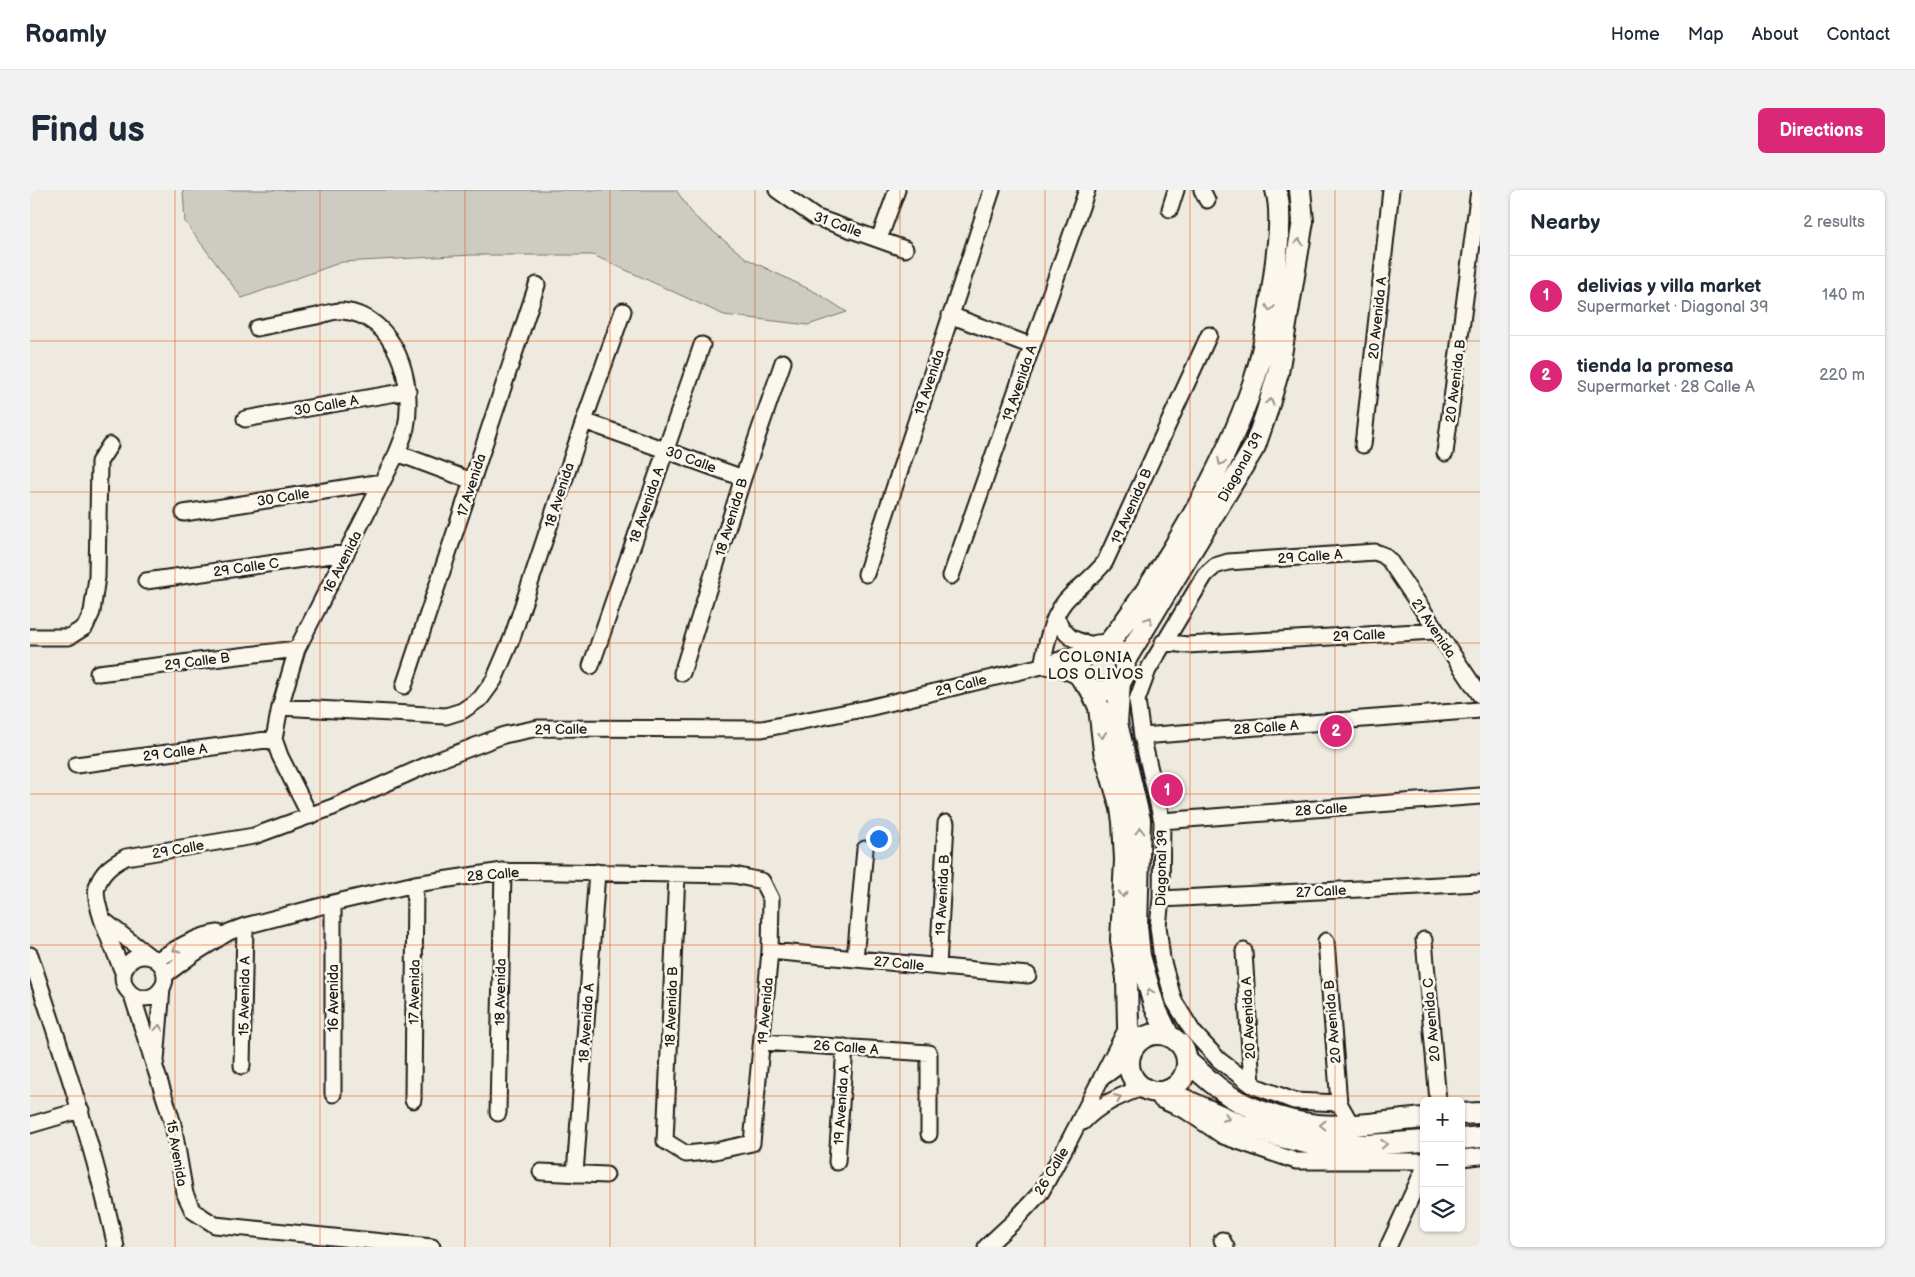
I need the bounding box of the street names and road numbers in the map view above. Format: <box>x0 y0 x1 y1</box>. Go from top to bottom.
street label: 31 Calle <box>811 208 864 241</box>
street label: 20 Avenida A <box>1365 276 1390 360</box>
street label: 20 Avenida B <box>1442 338 1469 424</box>
street label: 19 Avenida A <box>998 342 1041 424</box>
street label: 19 Avenida <box>911 347 948 417</box>
street label: 30 Calle A <box>292 391 360 420</box>
street label: Diagonal 39 <box>1214 429 1267 505</box>
street label: 30 Calle <box>663 442 719 477</box>
street label: 17 Avenida <box>453 451 490 519</box>
street label: 18 Avenida <box>541 460 578 530</box>
street label: 18 Avenida A <box>625 464 668 546</box>
street label: 19 Avenida B <box>1107 465 1156 547</box>
street label: 18 Avenida B <box>712 476 752 558</box>
street label: 30 Calle <box>256 485 311 510</box>
street label: 16 Avenida <box>319 528 365 596</box>
street label: 29 Calle A <box>1277 546 1343 567</box>
street label: 29 Calle C <box>212 554 280 581</box>
street label: 21 Avenida <box>1408 596 1460 661</box>
street label: 29 Calle <box>1332 626 1386 645</box>
street label: 29 Calle B <box>163 649 231 674</box>
street label: 29 Calle <box>934 671 989 700</box>
street label: 28 Calle A <box>1233 717 1299 738</box>
street label: 29 Calle <box>535 721 587 738</box>
street label: 29 Calle A <box>142 740 209 765</box>
street label: 28 Calle <box>1294 799 1348 820</box>
street label: Diagonal 39 <box>1152 829 1171 907</box>
street label: 29 Calle <box>151 837 205 862</box>
street label: 19 Avenida B <box>932 854 953 936</box>
street label: 28 Calle <box>466 864 520 885</box>
street label: 27 Calle <box>1295 882 1347 901</box>
street label: 27 Calle <box>873 953 925 974</box>
street label: 15 Avenida A <box>235 956 254 1036</box>
street label: 18 Avenida <box>491 958 510 1026</box>
street label: 17 Avenida <box>405 959 424 1025</box>
street label: 16 Avenida <box>325 964 342 1032</box>
street label: 18 Avenida B <box>662 966 681 1048</box>
street label: 20 Avenida A <box>1238 976 1259 1060</box>
street label: 19 Avenida <box>754 977 777 1045</box>
street label: 20 Avenida C <box>1419 977 1444 1063</box>
street label: 20 Avenida B <box>1320 979 1345 1064</box>
street label: 18 Avenida A <box>575 982 598 1063</box>
street label: 26 Calle A <box>813 1037 880 1058</box>
street label: 19 Avenida A <box>830 1064 853 1145</box>
street label: 15 Avenida <box>162 1118 191 1188</box>
street label: 26 Calle <box>1031 1144 1072 1198</box>

